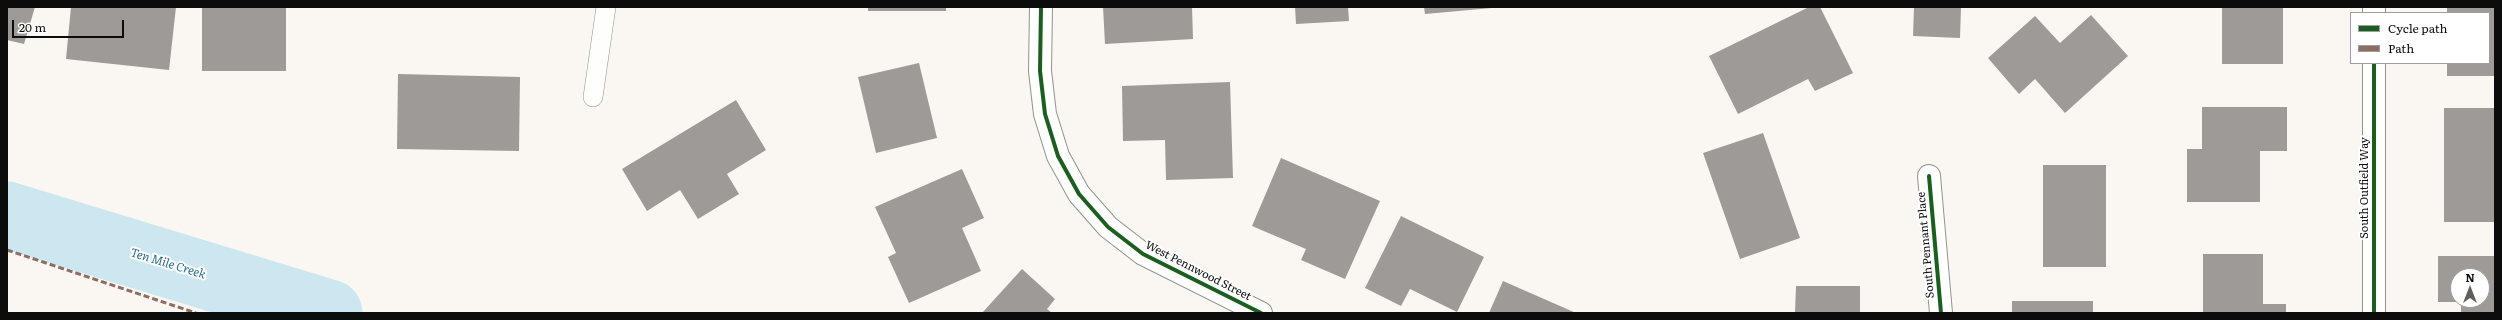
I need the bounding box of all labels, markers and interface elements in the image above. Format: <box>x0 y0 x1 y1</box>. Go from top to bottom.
scale bar <box>14 12 126 38</box>
legend <box>2350 12 2490 64</box>
text: 20 m <box>19 18 46 36</box>
text: Cycle path <box>2388 19 2448 37</box>
text: Path <box>2388 39 2414 57</box>
street label: South Outfield Way <box>2358 137 2372 239</box>
street label: South Pennant Place <box>1915 191 1937 299</box>
street label: West Pennwood Street <box>1143 239 1253 303</box>
water label: Ten Mile Creek <box>129 246 207 282</box>
north arrow <box>2450 268 2490 308</box>
text: N <box>2465 269 2475 285</box>

